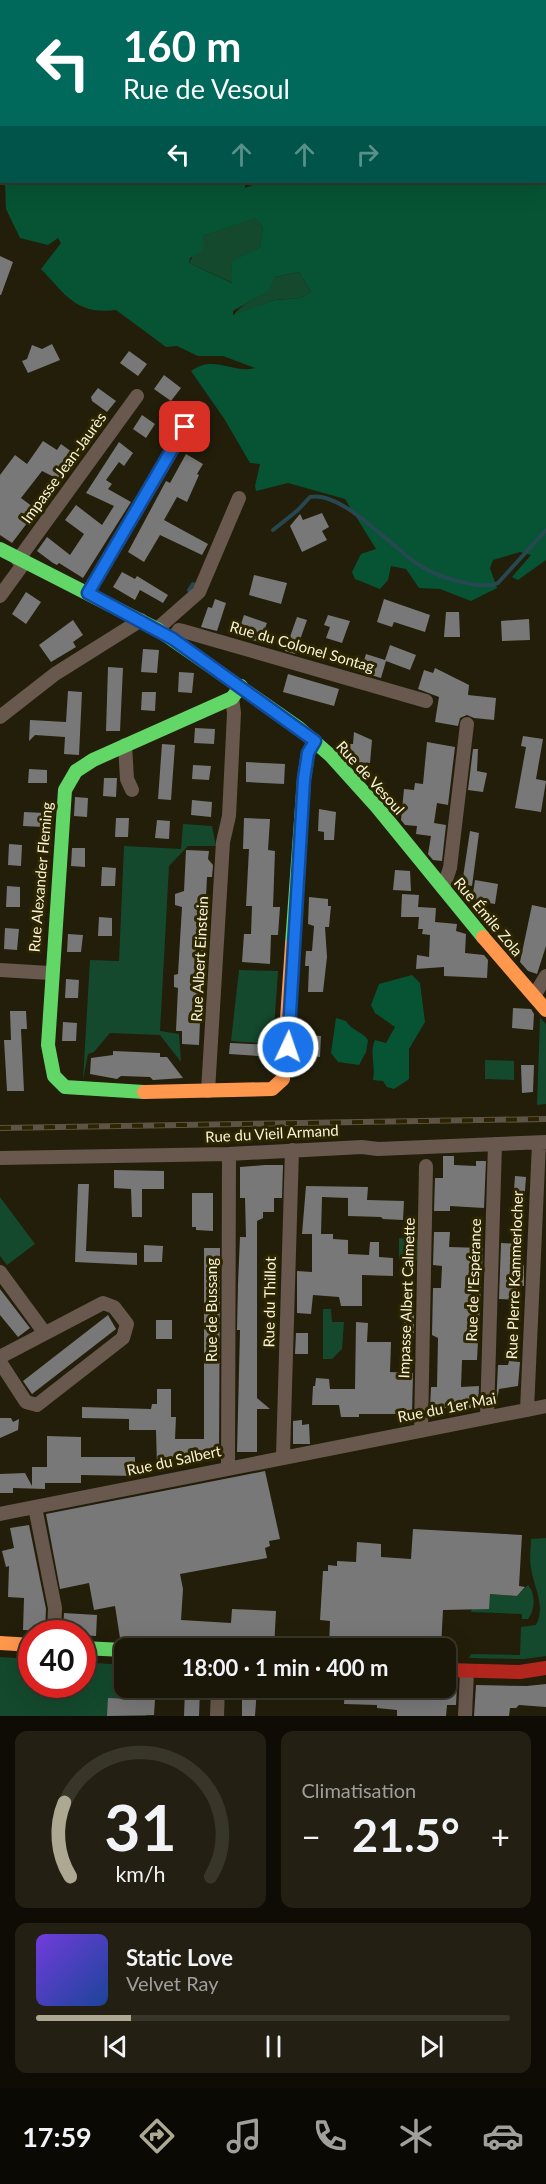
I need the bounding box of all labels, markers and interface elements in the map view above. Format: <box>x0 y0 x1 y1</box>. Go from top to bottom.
text: 160 m <box>123 21 241 71</box>
icon: left <box>24 24 102 102</box>
text: Rue de Vesoul <box>123 72 290 105</box>
icon: left <box>162 138 195 171</box>
icon: ahead <box>225 138 258 171</box>
icon: ahead <box>288 138 321 171</box>
icon: right <box>351 138 384 171</box>
pin <box>159 401 210 452</box>
street label: Impasse Jean-Jaurès <box>17 408 109 526</box>
icon: arrive <box>168 410 201 443</box>
street label: Rue du Colonel Sontag <box>228 617 377 675</box>
street label: Rue de Vesoul <box>333 737 408 818</box>
street label: Rue Alexander Fleming <box>24 801 56 953</box>
street label: Rue Émile Zola <box>451 873 527 959</box>
street label: Rue Albert Einstein <box>187 896 211 1022</box>
position arrow <box>256 1015 320 1079</box>
street label: Rue du Vieil Armand <box>205 1121 339 1145</box>
street label: Rue PIerre Kammerlocher <box>502 1190 526 1360</box>
street label: Impasse Albert Calmette <box>394 1217 418 1379</box>
street label: Rue de l'Espérance <box>462 1218 484 1342</box>
street label: Rue du Thillot <box>259 1256 279 1348</box>
street label: Rue de Bussang <box>202 1258 220 1362</box>
street label: Rue du 1er Mai <box>396 1389 498 1425</box>
street label: Rue du Salbert <box>125 1441 223 1479</box>
speed limit sign: 40 <box>18 1620 96 1698</box>
text: 18:00 · 1 min · 400 m <box>182 1654 388 1681</box>
text: Climatisation <box>302 1778 416 1802</box>
text: 31 <box>104 1789 176 1864</box>
text: 21.5° <box>352 1808 460 1862</box>
text: − <box>302 1816 321 1856</box>
text: + <box>491 1816 510 1856</box>
text: km/h <box>115 1861 165 1887</box>
text: Static Love <box>126 1944 233 1971</box>
text: Velvet Ray <box>126 1971 219 1995</box>
icon: previous <box>99 2030 132 2063</box>
icon: pause <box>257 2030 290 2063</box>
icon: next <box>415 2030 448 2063</box>
icon: directions <box>136 2115 178 2157</box>
icon: music <box>223 2115 265 2157</box>
icon: phone <box>309 2115 351 2157</box>
icon: climate <box>395 2115 437 2157</box>
icon: car <box>482 2115 524 2157</box>
text: 17:59 <box>22 2120 92 2153</box>

